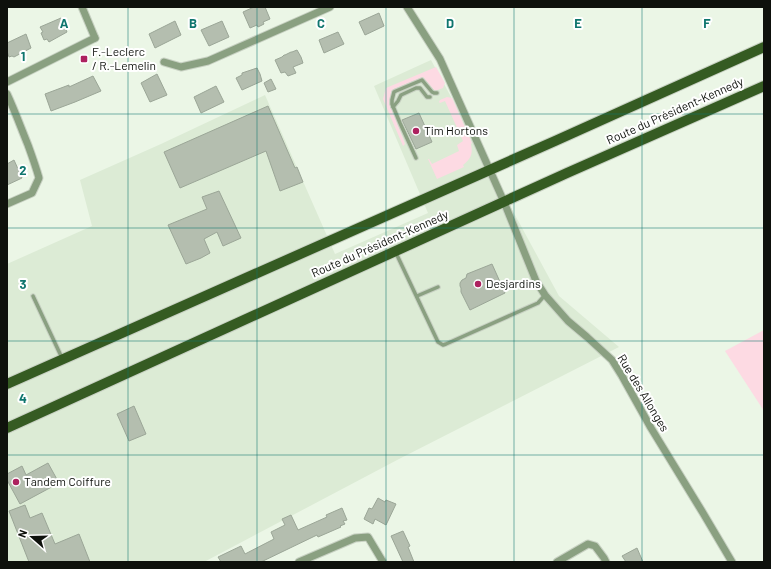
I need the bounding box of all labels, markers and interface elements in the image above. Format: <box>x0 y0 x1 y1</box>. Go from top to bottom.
text: A <box>60 15 69 31</box>
text: B <box>189 15 197 31</box>
text: C <box>317 15 325 31</box>
text: D <box>446 15 454 31</box>
text: E <box>574 15 582 31</box>
text: F <box>703 15 711 31</box>
place label: F.-Leclerc / R.-Lemelin <box>92 44 156 72</box>
text: 1 <box>21 48 25 64</box>
marker: F.-Leclerc / R.-Lemelin <box>79 54 89 64</box>
street label: Route du Président-Kennedy <box>604 73 746 147</box>
place label: Tim Hortons <box>424 123 488 137</box>
marker: Tim Hortons <box>411 126 421 136</box>
text: 2 <box>19 162 27 178</box>
street label: Route du Président-Kennedy <box>309 206 451 280</box>
text: 3 <box>19 276 27 292</box>
place label: Desjardins <box>486 276 541 290</box>
marker: Desjardins <box>473 279 483 289</box>
street label: Rue des Allonges <box>615 351 673 434</box>
text: 4 <box>19 390 27 406</box>
place label: Tandem Coiffure <box>24 474 111 488</box>
marker: Tandem Coiffure <box>11 477 21 487</box>
north arrow <box>12 517 52 557</box>
text: N <box>15 528 29 539</box>

